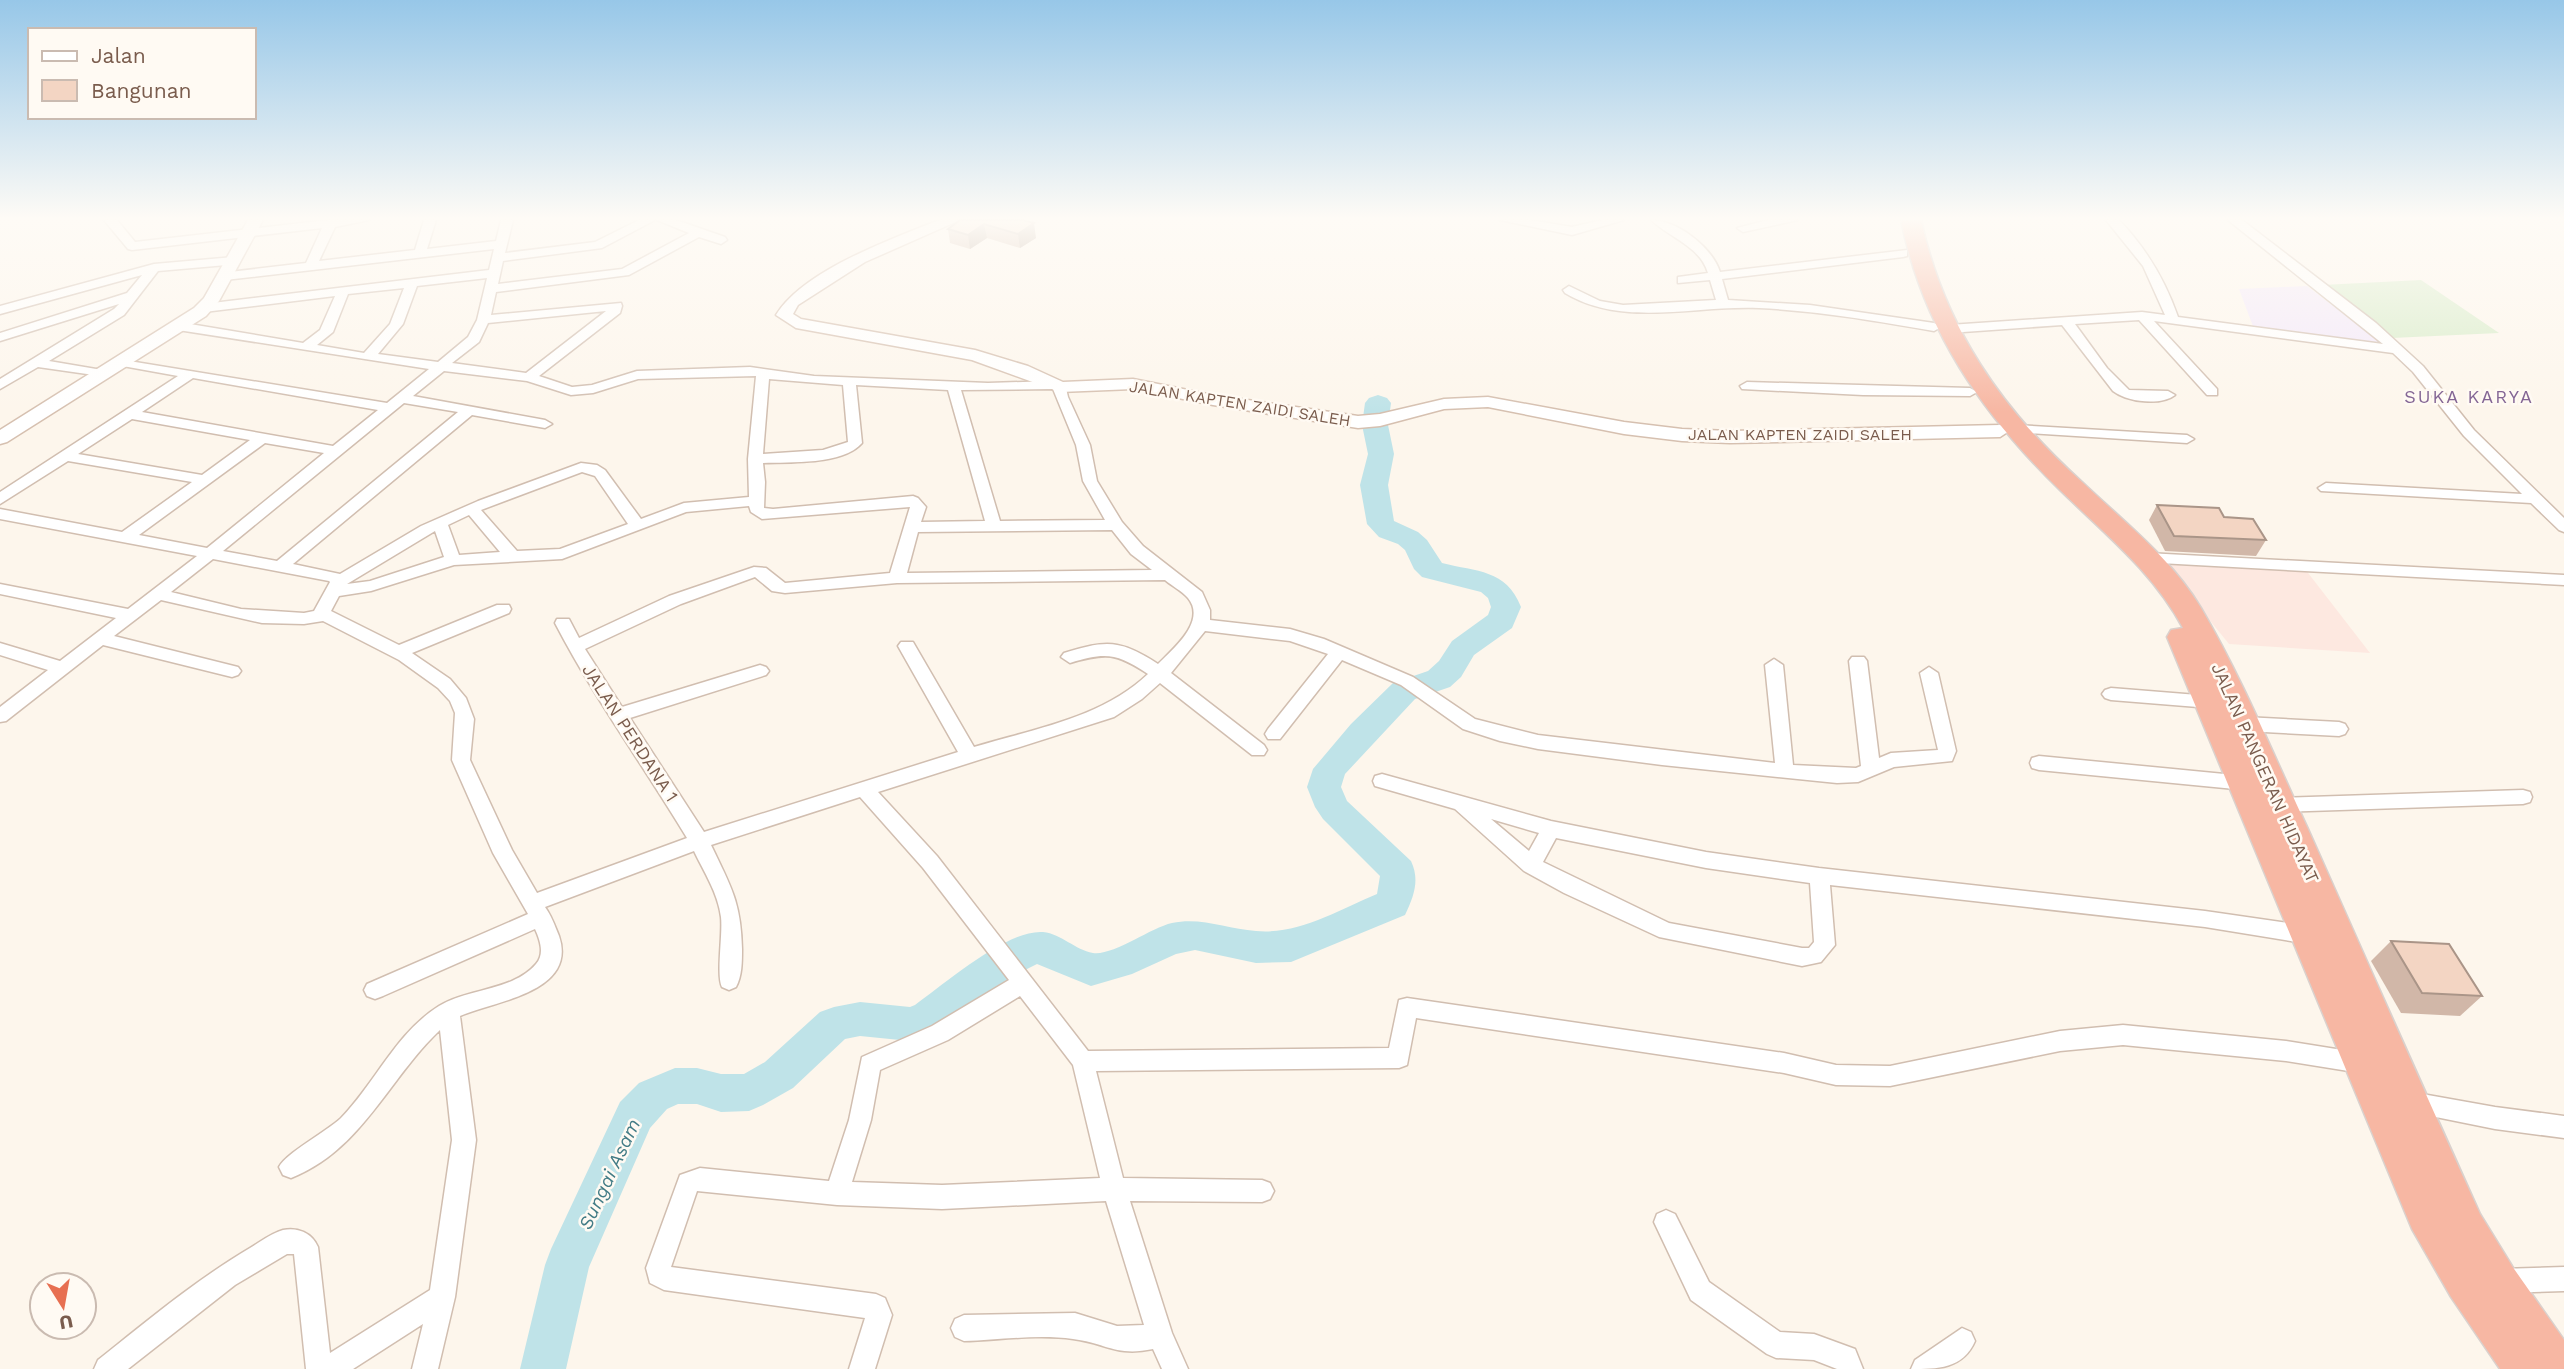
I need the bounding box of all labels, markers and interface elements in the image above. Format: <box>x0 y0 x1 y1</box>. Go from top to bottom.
legend <box>28 28 256 119</box>
text: Jalan <box>91 43 146 68</box>
text: Bangunan <box>91 78 192 103</box>
street label: JALAN KAPTEN ZAIDI SALEH <box>1128 377 1352 430</box>
district label: SUKA KARYA <box>2404 386 2534 407</box>
street label: JALAN KAPTEN ZAIDI SALEH <box>1688 425 1912 444</box>
street label: JALAN PERDANA 1 <box>578 660 683 805</box>
street label: JALAN PANGERAN HIDAYAT <box>2207 660 2324 886</box>
water label: Sungai Asam <box>574 1115 645 1233</box>
north arrow <box>28 1271 98 1341</box>
text: U <box>57 1310 75 1335</box>

